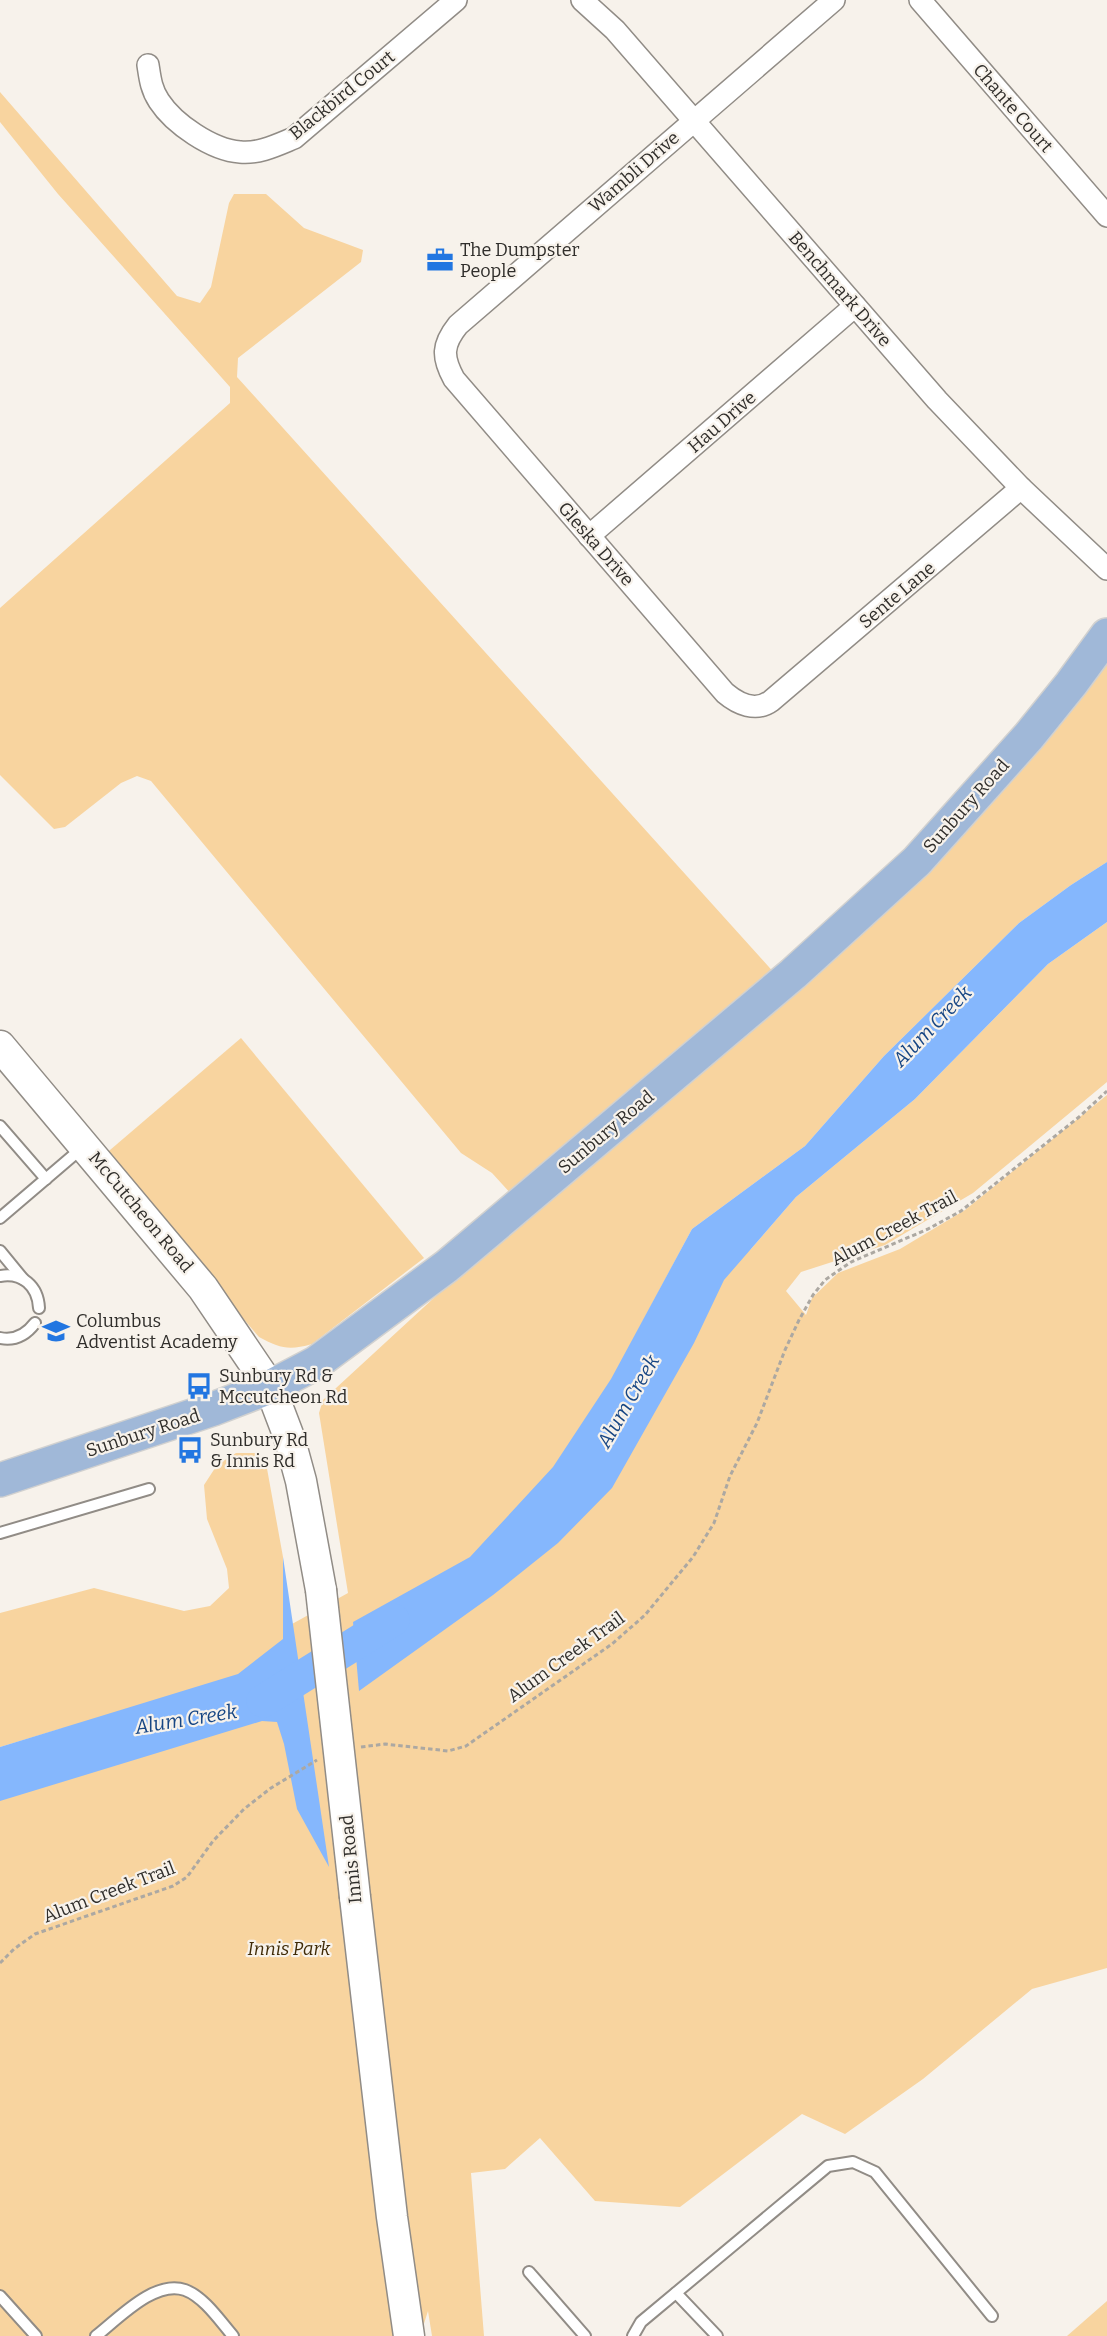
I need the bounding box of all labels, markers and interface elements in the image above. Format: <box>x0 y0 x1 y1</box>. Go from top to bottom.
street label: Blackbird Court <box>285 45 400 144</box>
street label: Chante Court <box>968 59 1058 157</box>
street label: Wambli Drive <box>584 127 684 217</box>
street label: Benchmark Drive <box>784 227 896 351</box>
place label: The Dumpster People <box>460 239 579 282</box>
office icon: The Dumpster People <box>425 245 455 275</box>
street label: Hau Drive <box>683 386 761 458</box>
street label: Gleska Drive <box>554 497 638 591</box>
street label: Sente Lane <box>855 557 939 633</box>
street label: Sunbury Road <box>918 754 1014 857</box>
water label: Alum Creek <box>887 980 977 1072</box>
street label: Sunbury Road <box>554 1085 659 1178</box>
street label: McCutcheon Road <box>84 1147 198 1277</box>
street label: Alum Creek Trail <box>827 1186 961 1270</box>
place label: Columbus Adventist Academy <box>76 1310 238 1353</box>
school or university icon: Columbus Adventist Academy <box>41 1316 71 1346</box>
water label: Alum Creek <box>591 1350 664 1453</box>
place label: Sunbury Rd & Mccutcheon Rd <box>219 1365 348 1408</box>
bus stop icon: Sunbury Rd & Mccutcheon Rd <box>184 1371 214 1401</box>
street label: Sunbury Road <box>83 1404 203 1462</box>
place label: Sunbury Rd & Innis Rd <box>210 1429 308 1472</box>
bus stop icon: Sunbury Rd & Innis Rd <box>175 1435 205 1465</box>
street label: Alum Creek Trail <box>503 1607 629 1707</box>
water label: Alum Creek <box>132 1699 239 1739</box>
street label: Innis Road <box>335 1813 367 1904</box>
street label: Alum Creek Trail <box>40 1857 178 1927</box>
park label: Innis Park <box>248 1938 331 1960</box>

